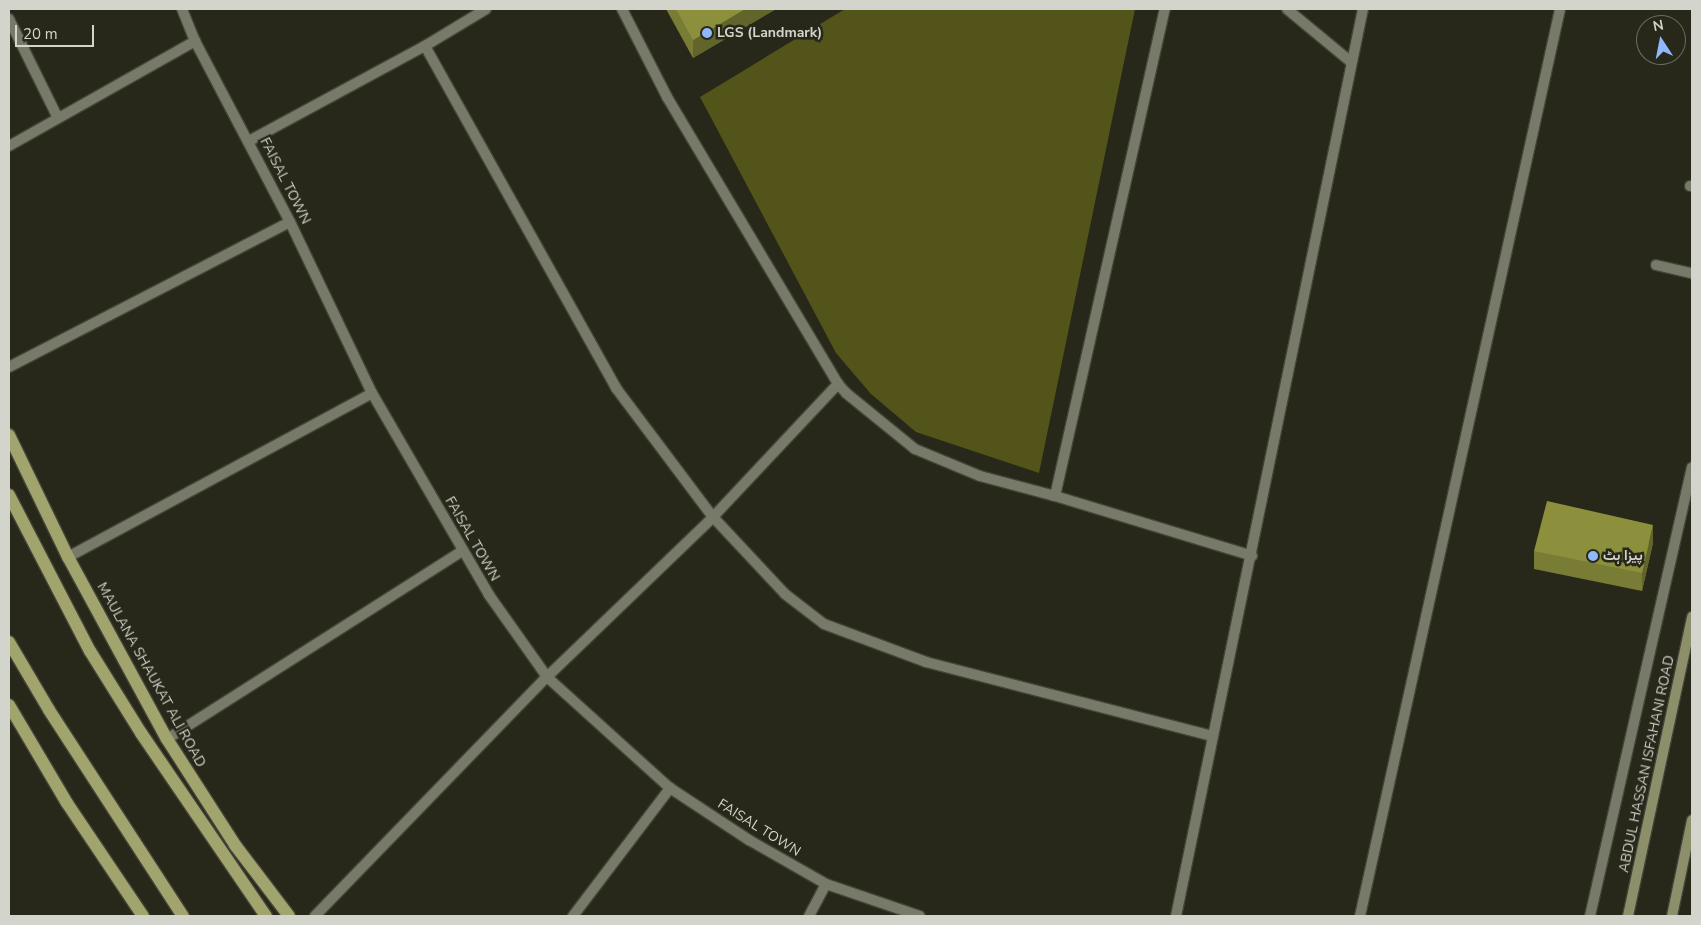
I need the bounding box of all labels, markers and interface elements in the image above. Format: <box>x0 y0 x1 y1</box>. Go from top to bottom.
scale bar <box>18 15 96 47</box>
north arrow <box>1636 15 1686 65</box>
text: N <box>1651 15 1665 36</box>
text: 20 m <box>23 24 58 44</box>
place label: LGS (Landmark) <box>717 25 822 41</box>
marker: LGS (Landmark) <box>701 27 713 39</box>
street label: FAISAL TOWN <box>256 135 314 227</box>
street label: FAISAL TOWN <box>441 494 503 584</box>
place label: پیزا ہٹ <box>1603 548 1643 564</box>
marker: پیزا ہٹ <box>1587 550 1599 562</box>
street label: MAULANA SHAUKAT ALI ROAD <box>93 580 209 770</box>
street label: ABDUL HASSAN ISFAHANI ROAD <box>1616 654 1678 874</box>
street label: FAISAL TOWN <box>714 796 804 860</box>

